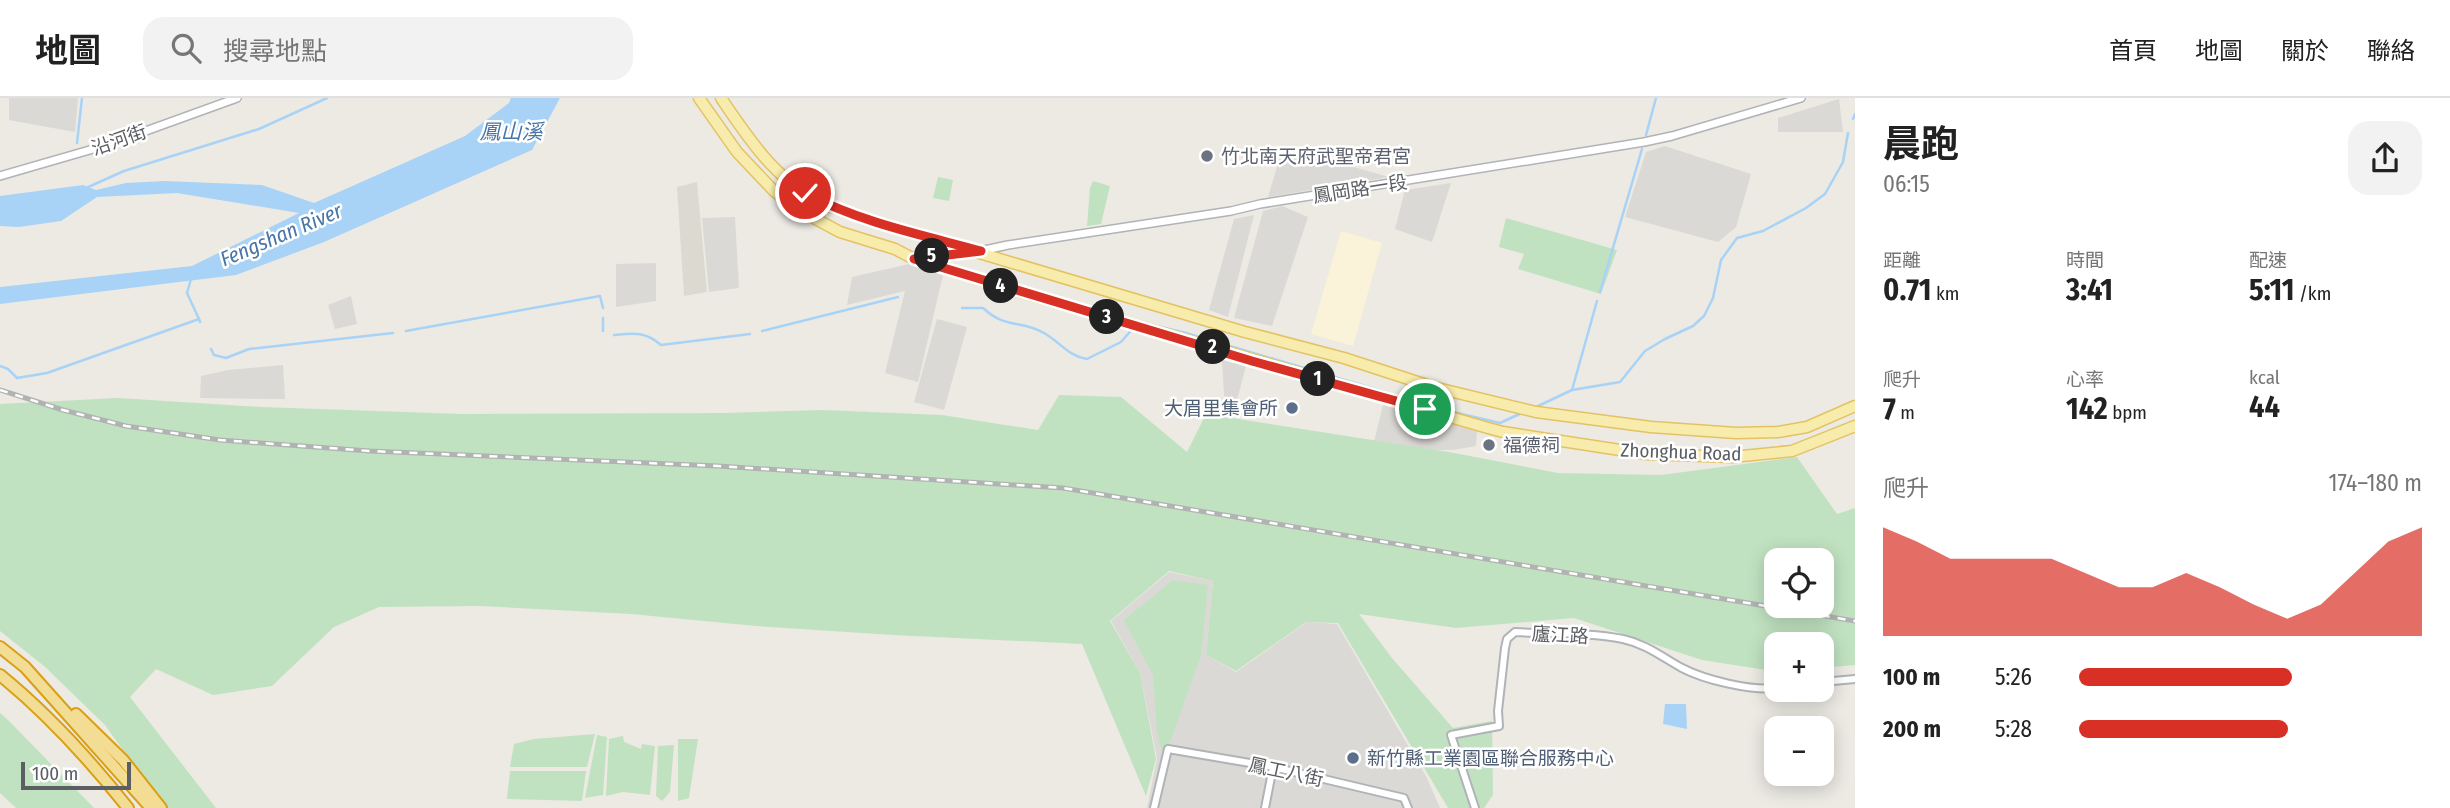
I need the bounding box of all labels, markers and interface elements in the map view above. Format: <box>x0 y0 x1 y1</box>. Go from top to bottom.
search box <box>143 17 633 80</box>
icon: search <box>167 29 205 67</box>
text: 地圖 <box>35 31 101 71</box>
text: 搜尋地點 <box>223 36 327 67</box>
text: 首頁 <box>2109 37 2157 65</box>
text: 地圖 <box>2195 37 2243 65</box>
text: 關於 <box>2281 37 2329 65</box>
text: 聯絡 <box>2367 37 2415 65</box>
water label: 鳳山溪 <box>480 119 545 145</box>
street label: 沿河街 <box>88 120 150 160</box>
text: 晨跑 <box>1883 121 1959 167</box>
button: share <box>2348 121 2422 195</box>
place label: 竹北南天府武聖帝君宮 <box>1221 145 1411 168</box>
marker: 竹北南天府武聖帝君宮 <box>1199 148 1215 164</box>
pin <box>775 163 835 223</box>
street label: 鳳岡路一段 <box>1311 170 1409 208</box>
text: 06:15 <box>1883 170 1930 198</box>
icon: check <box>786 174 824 212</box>
water label: Fengshan River <box>216 197 347 272</box>
pin: 5 <box>914 238 950 274</box>
text: 5 <box>927 244 936 267</box>
text: 距離 <box>1883 249 1921 272</box>
text: 時間 <box>2066 249 2104 272</box>
text: 配速 <box>2249 249 2287 272</box>
pin: 4 <box>984 268 1018 304</box>
text: 0.71 <box>1883 272 1932 308</box>
text: 3:41 <box>2066 272 2113 308</box>
text: 5:11 <box>2249 272 2294 308</box>
text: 4 <box>996 274 1005 297</box>
text: km <box>1932 282 1959 305</box>
text: /km <box>2294 282 2331 305</box>
pin: 3 <box>1090 300 1124 334</box>
text: 3 <box>1102 305 1111 328</box>
pin: 2 <box>1196 330 1230 364</box>
text: 2 <box>1208 335 1217 358</box>
pin: 1 <box>1300 362 1336 396</box>
text: kcal <box>2249 366 2280 389</box>
text: 1 <box>1313 367 1322 390</box>
text: 爬升 <box>1883 368 1921 391</box>
text: 心率 <box>2066 368 2104 391</box>
pin <box>1395 379 1455 439</box>
text: 44 <box>2249 389 2280 425</box>
icon: arrive <box>1406 390 1444 428</box>
text: 7 <box>1883 391 1896 427</box>
text: 142 <box>2066 391 2108 427</box>
place label: 大眉里集會所 <box>1164 397 1278 420</box>
marker: 大眉里集會所 <box>1284 400 1300 416</box>
text: m <box>1896 401 1915 424</box>
text: bpm <box>2108 401 2147 424</box>
place label: 福德祠 <box>1503 434 1560 457</box>
marker: 福德祠 <box>1481 437 1497 453</box>
street label: Zhonghua Road <box>1620 438 1742 466</box>
text: 174–180 m <box>2329 469 2422 497</box>
text: 爬升 <box>1883 474 1929 502</box>
map controls <box>1764 548 1834 786</box>
button: locate <box>1764 548 1834 618</box>
street label: 廬江路 <box>1531 622 1589 648</box>
button: + <box>1764 632 1834 702</box>
text: 100 m <box>1883 663 1940 691</box>
text: 5:26 <box>1995 663 2032 691</box>
text: 200 m <box>1883 715 1941 743</box>
text: 5:28 <box>1995 715 2032 743</box>
button: − <box>1764 716 1834 786</box>
place label: 新竹縣工業園區聯合服務中心 <box>1367 747 1614 770</box>
marker: 新竹縣工業園區聯合服務中心 <box>1345 750 1361 766</box>
street label: 鳳工八街 <box>1246 753 1326 791</box>
scale bar <box>21 759 131 791</box>
text: 100 m <box>32 762 78 785</box>

